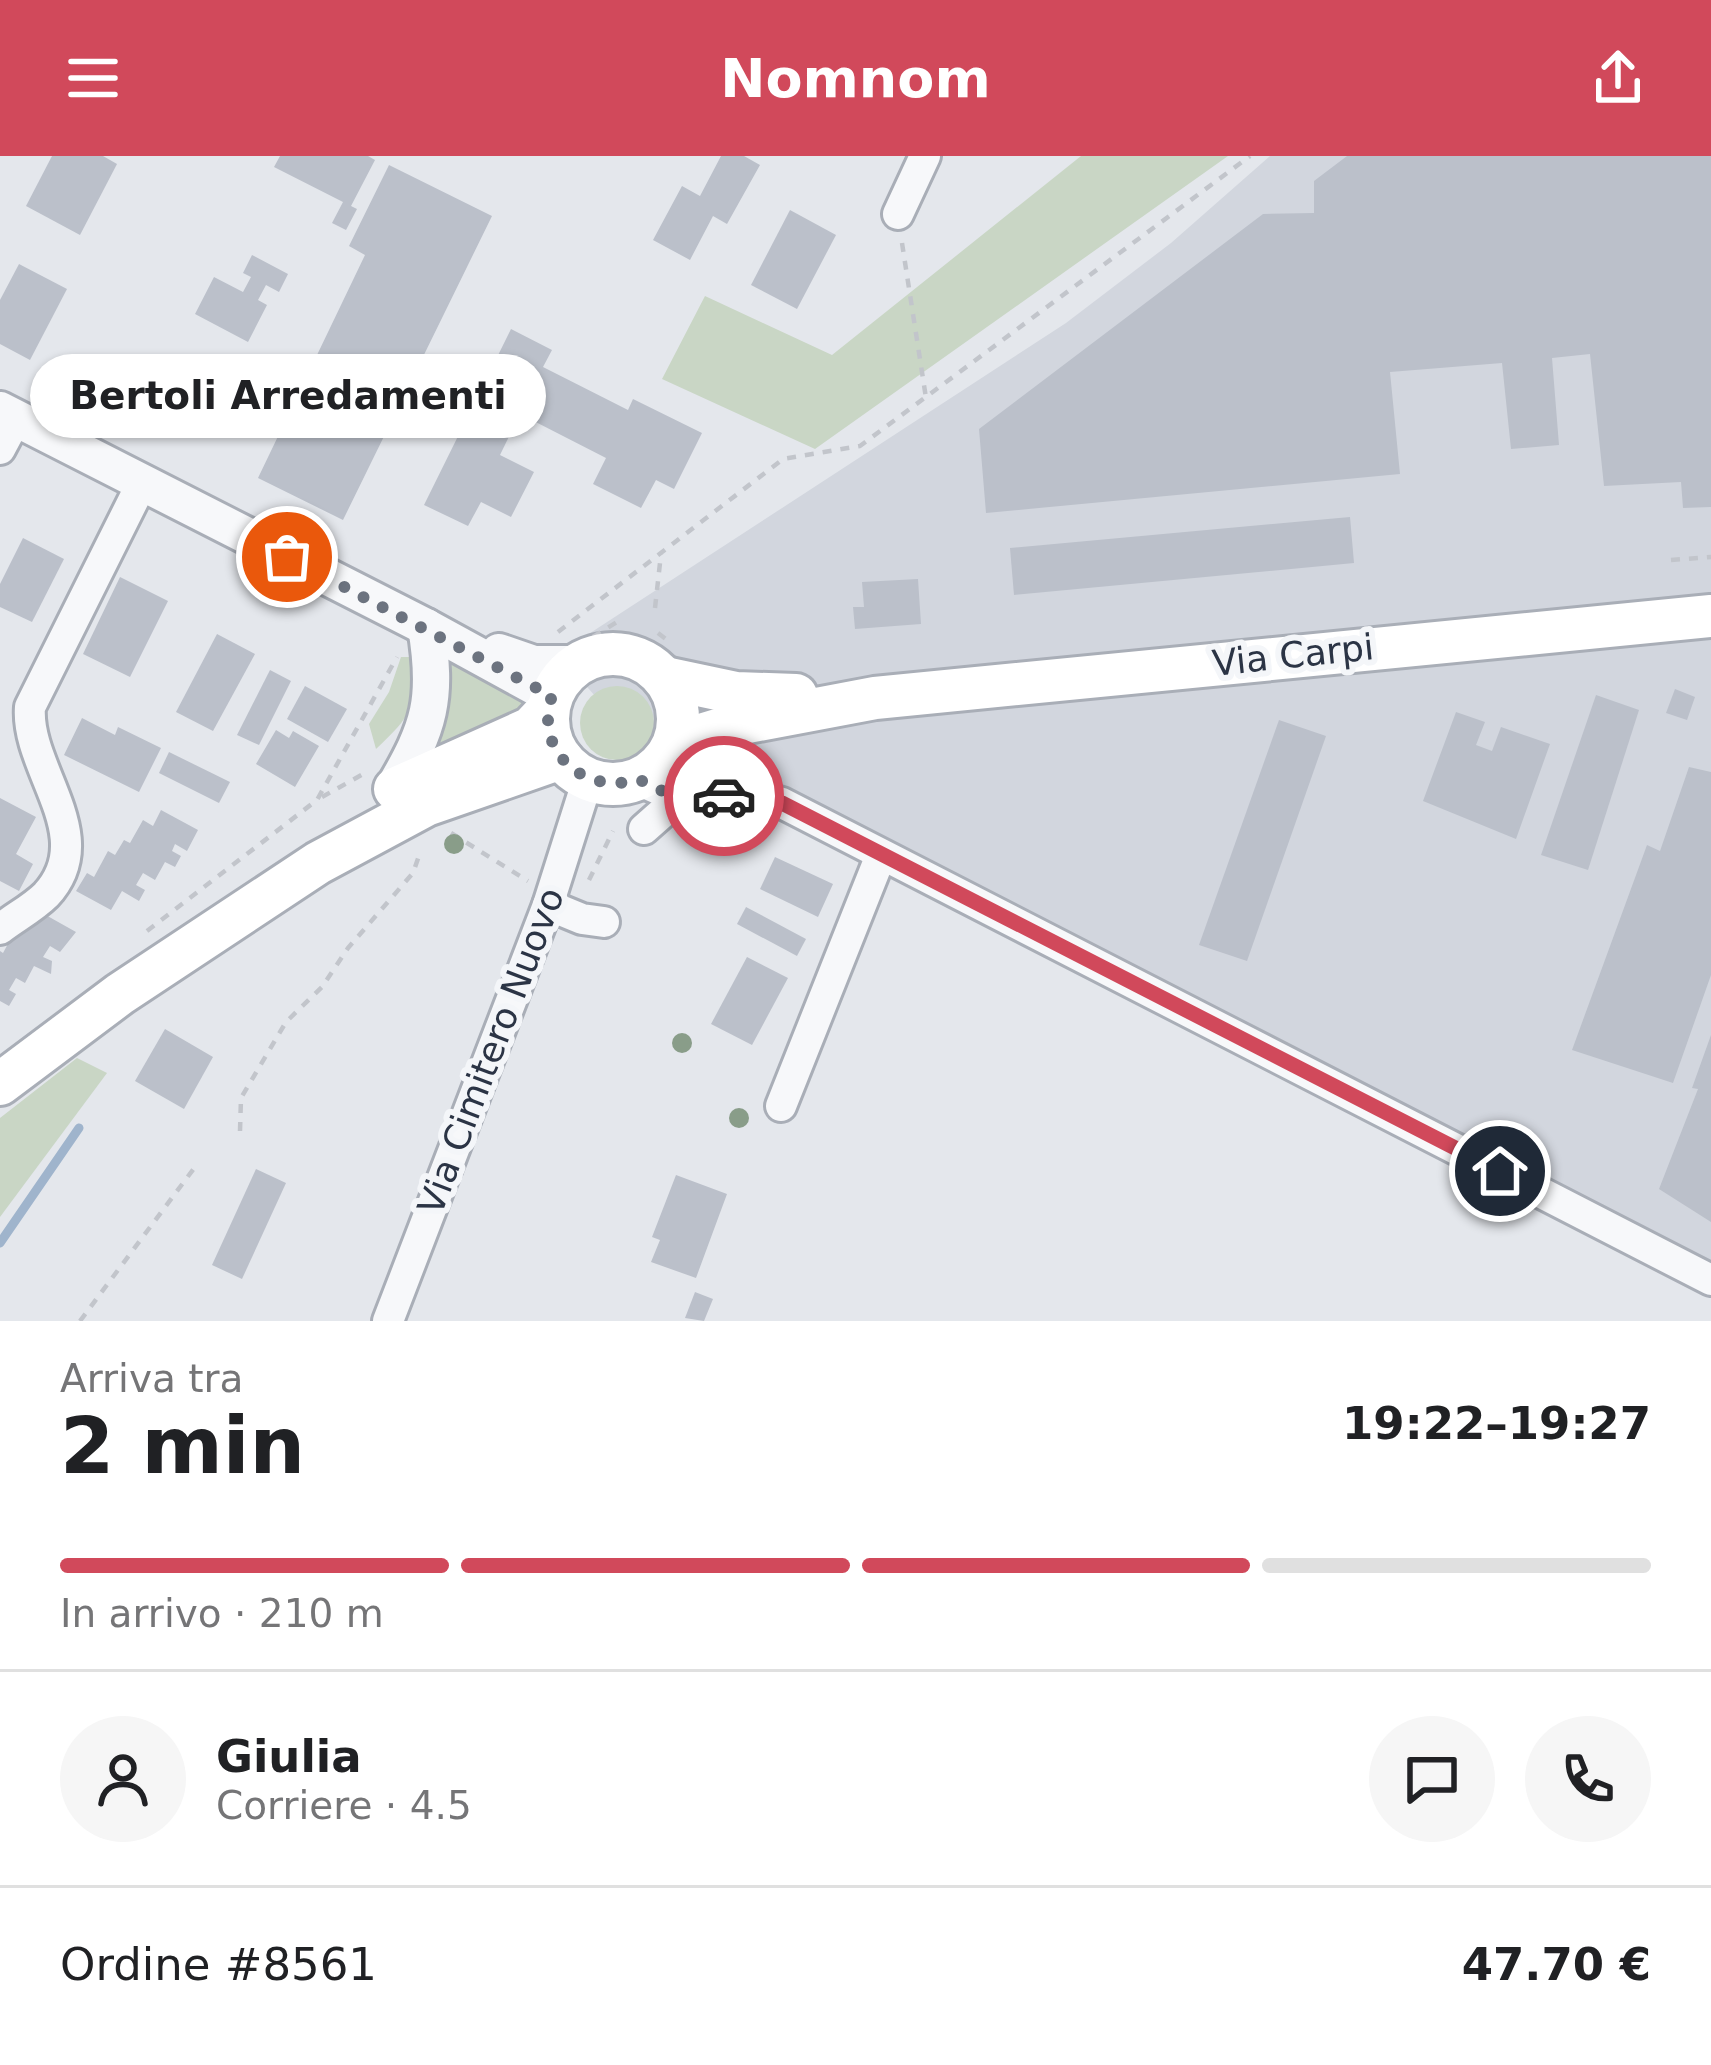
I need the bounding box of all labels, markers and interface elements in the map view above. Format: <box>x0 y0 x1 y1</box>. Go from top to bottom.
icon: menu <box>60 45 126 111</box>
icon: share <box>1585 45 1651 111</box>
text: Nomnom <box>720 47 991 110</box>
callout: Bertoli Arredamenti <box>29 353 545 437</box>
text: Bertoli Arredamenti <box>69 373 507 418</box>
pin <box>236 506 338 608</box>
icon: bag <box>254 524 320 590</box>
street label: Via Carpi <box>1210 626 1376 684</box>
courier <box>664 736 784 856</box>
icon: car <box>691 763 757 829</box>
street label: Via Cimitero Nuovo <box>410 882 572 1220</box>
pin <box>1449 1120 1551 1222</box>
icon: home <box>1467 1138 1533 1204</box>
text: Arriva tra <box>60 1356 244 1401</box>
text: 19:22–19:27 <box>1342 1397 1651 1450</box>
text: 2 min <box>60 1401 305 1491</box>
text: In arrivo · 210 m <box>60 1591 384 1636</box>
button: person <box>60 1716 186 1842</box>
button: chat <box>1369 1716 1495 1842</box>
button: phone <box>1525 1716 1651 1842</box>
text: Giulia <box>216 1730 362 1783</box>
text: Corriere · 4.5 <box>216 1783 472 1828</box>
text: Ordine #8561 <box>60 1938 377 1991</box>
text: 47.70 € <box>1462 1938 1651 1991</box>

